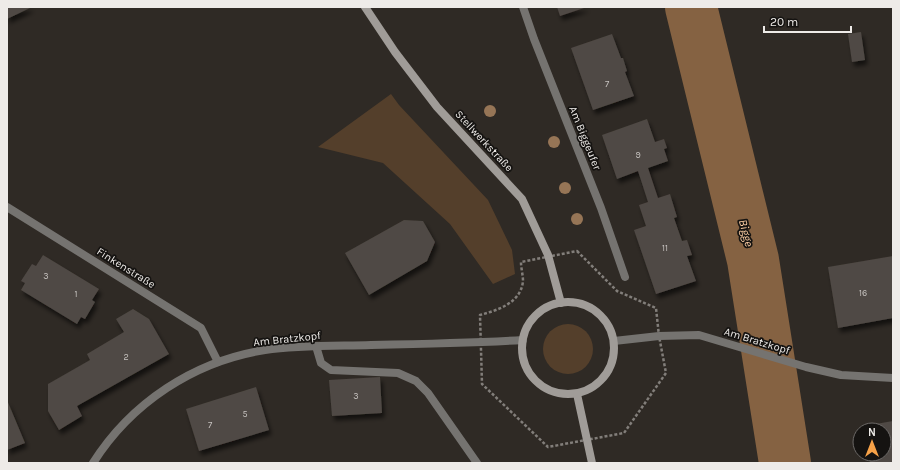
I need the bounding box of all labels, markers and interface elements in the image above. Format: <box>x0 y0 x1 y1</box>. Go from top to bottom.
scale bar <box>764 8 851 34</box>
text: 20 m <box>770 15 798 29</box>
house number: 7 <box>605 79 610 89</box>
street label: Am Biggeufer <box>566 104 604 172</box>
street label: Stellwerkstraße <box>452 108 516 174</box>
house number: 9 <box>635 150 641 160</box>
water label: Bigge <box>736 218 756 249</box>
house number: 11 <box>662 243 668 253</box>
street label: Finkenstraße <box>94 245 158 291</box>
house number: 3 <box>43 271 49 281</box>
house number: 16 <box>859 288 867 298</box>
house number: 1 <box>75 289 78 299</box>
street label: Am Bratzkopf <box>723 325 792 357</box>
street label: Am Bratzkopf <box>253 329 322 349</box>
house number: 2 <box>123 352 129 362</box>
house number: 3 <box>353 391 359 401</box>
house number: 5 <box>242 409 248 419</box>
house number: 7 <box>208 420 213 430</box>
north arrow <box>852 422 892 462</box>
text: N <box>868 426 876 439</box>

